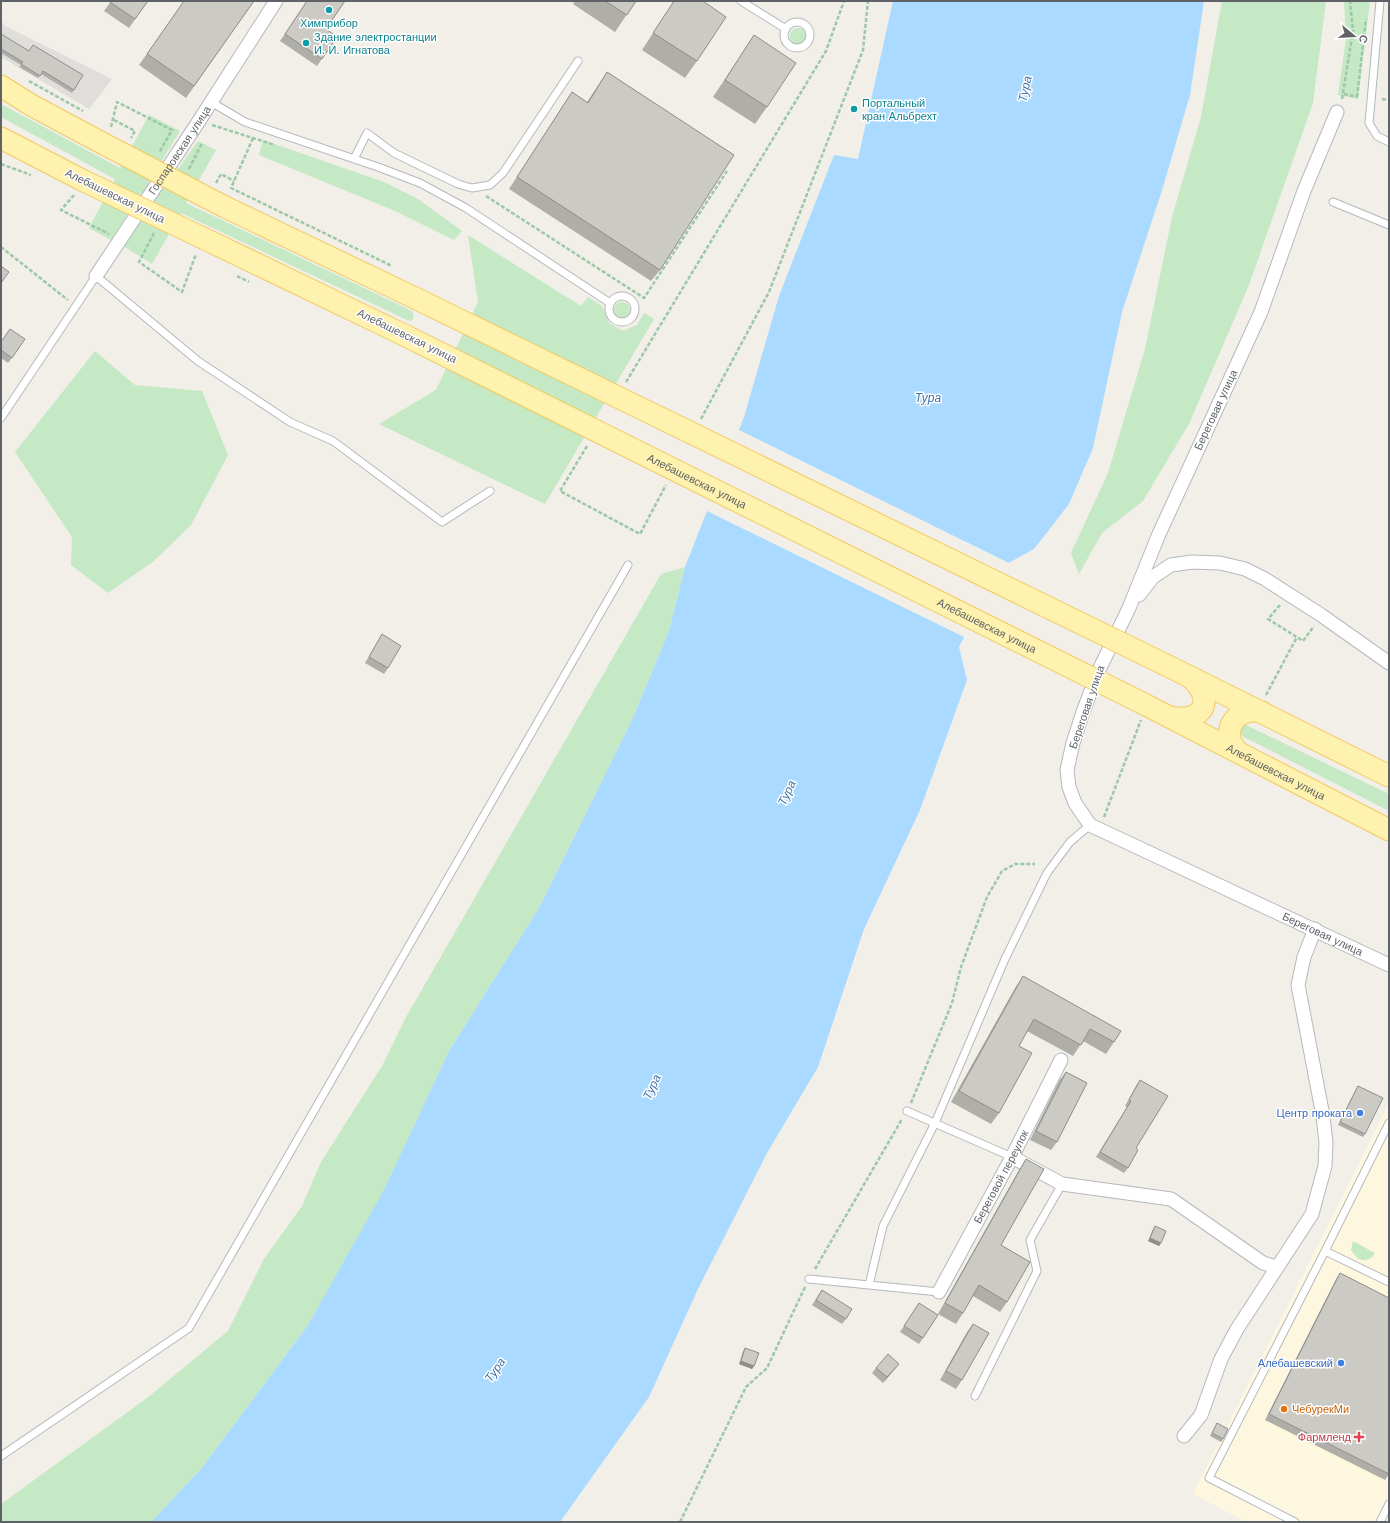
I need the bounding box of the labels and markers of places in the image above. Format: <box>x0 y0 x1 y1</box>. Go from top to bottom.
marker: Химприбор <box>324 5 334 15</box>
place label: Химприбор <box>300 17 358 30</box>
place label: Здание электростанции И. И. Игнатова <box>314 31 437 57</box>
marker: Здание электростанции И. И. Игнатова <box>301 38 311 48</box>
place label: Портальный кран Альбрехт <box>862 97 937 123</box>
marker: Портальный кран Альбрехт <box>849 104 859 114</box>
place label: Центр проката <box>1277 1107 1353 1120</box>
marker: Центр проката <box>1355 1108 1365 1118</box>
place label: Алебашевский <box>1258 1357 1333 1370</box>
marker: Алебашевский <box>1336 1358 1346 1368</box>
place label: ЧебурекМи <box>1292 1403 1349 1416</box>
marker: ЧебурекМи <box>1279 1404 1289 1414</box>
place label: Фармленд <box>1298 1431 1352 1444</box>
marker: Фармленд <box>1354 1432 1364 1442</box>

